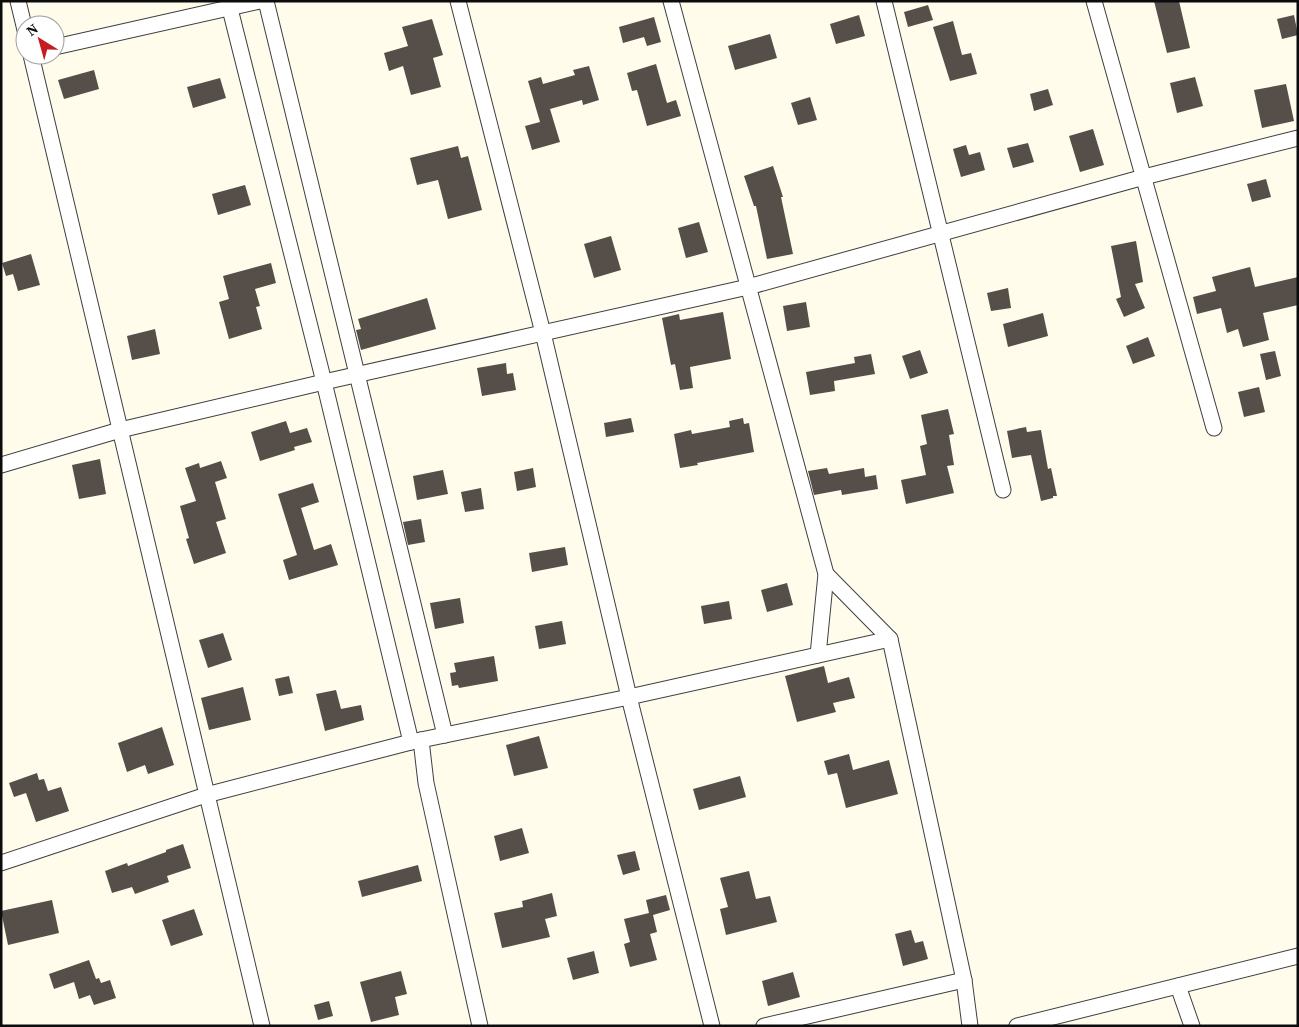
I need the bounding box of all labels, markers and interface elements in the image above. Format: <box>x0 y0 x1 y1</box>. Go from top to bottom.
north arrow <box>15 15 65 65</box>
text: N <box>22 19 42 41</box>

